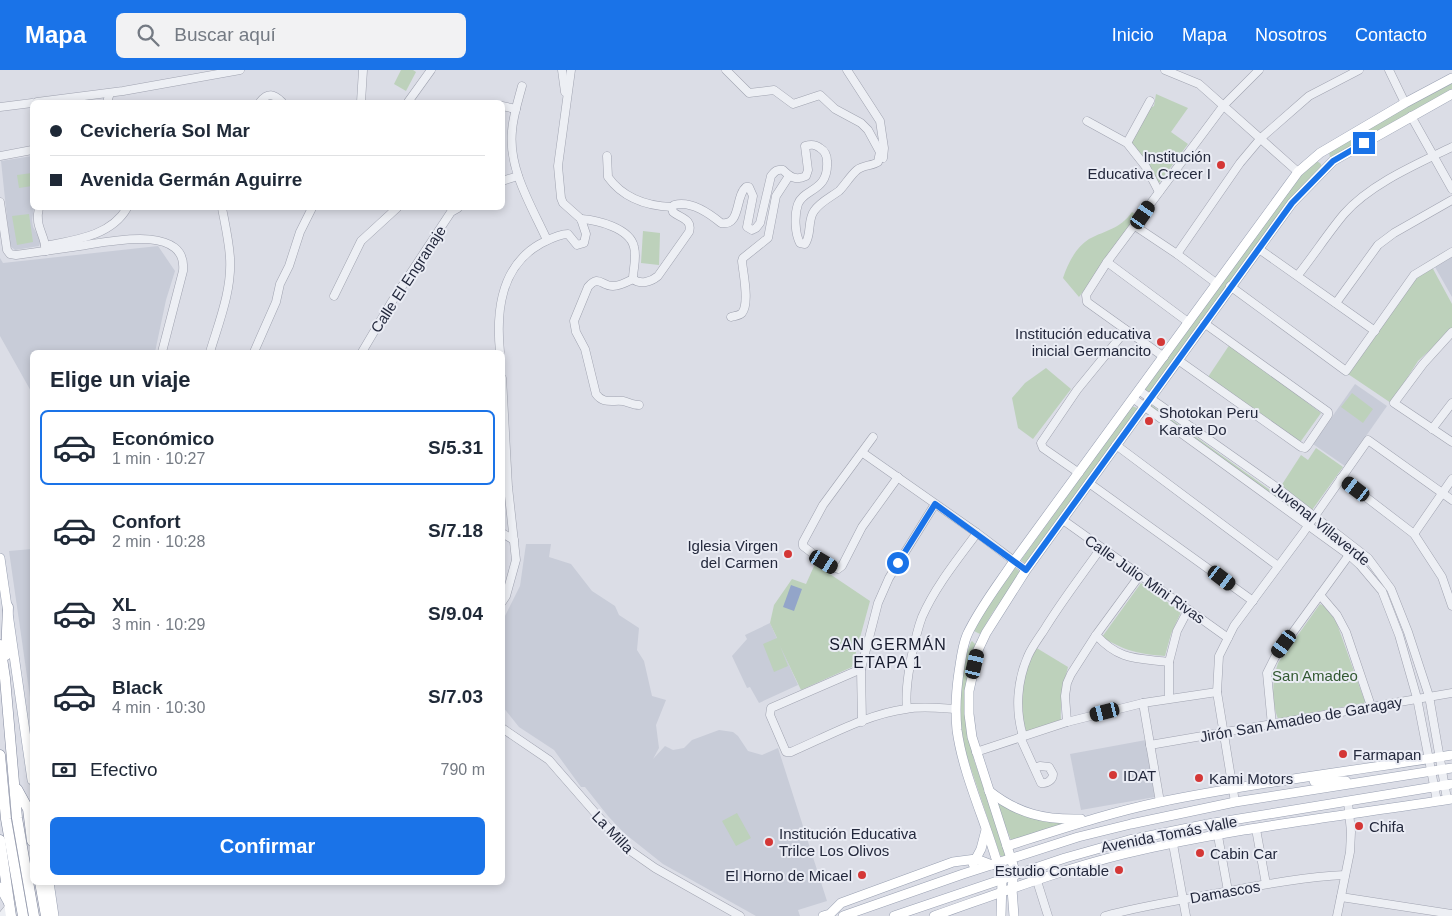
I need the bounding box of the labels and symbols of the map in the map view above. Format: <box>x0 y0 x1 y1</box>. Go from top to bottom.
route end <box>1353 132 1375 154</box>
place label: Institución Educativa Crecer I <box>1088 148 1211 182</box>
marker: Institución Educativa Crecer I <box>1215 159 1227 171</box>
car <box>1128 198 1157 232</box>
street label: Calle El Engranaje <box>367 222 449 336</box>
place label: Institución educativa inicial Germancito <box>1015 325 1152 359</box>
marker: Institución educativa inicial Germancito <box>1155 336 1167 348</box>
place label: Shotokan Peru Karate Do <box>1159 404 1258 438</box>
marker: Shotokan Peru Karate Do <box>1143 415 1155 427</box>
car <box>1339 474 1372 504</box>
street label: Juvenal Villaverde <box>1268 479 1374 569</box>
street label: Calle Julio Mini Rivas <box>1082 531 1208 627</box>
place label: Iglesia Virgen del Carmen <box>687 537 778 571</box>
marker: Iglesia Virgen del Carmen <box>782 548 794 560</box>
car <box>807 548 840 576</box>
route start <box>887 552 909 574</box>
car <box>1205 563 1238 593</box>
car <box>1269 627 1298 661</box>
district label: SAN GERMÁN ETAPA 1 <box>829 635 947 671</box>
car <box>964 648 985 680</box>
park label: San Amadeo <box>1272 667 1358 684</box>
street label: Jirón San Amadeo de Garagay <box>1199 693 1404 745</box>
car <box>1088 701 1121 723</box>
place label: Farmapan <box>1353 746 1421 763</box>
marker: Farmapan <box>1337 748 1349 760</box>
place label: IDAT <box>1123 767 1156 784</box>
marker: IDAT <box>1107 769 1119 781</box>
place label: Kami Motors <box>1209 770 1293 787</box>
marker: Kami Motors <box>1193 772 1205 784</box>
street label: La Milla <box>589 808 638 857</box>
street label: Avenida Tomás Valle <box>1099 812 1239 856</box>
place label: Chifa <box>1369 818 1405 835</box>
marker: Chifa <box>1353 820 1365 832</box>
place label: Institución Educativa Trilce Los Olivos <box>779 825 917 859</box>
marker: Institución Educativa Trilce Los Olivos <box>763 836 775 848</box>
place label: Cabin Car <box>1210 845 1278 862</box>
marker: Cabin Car <box>1194 847 1206 859</box>
place label: Estudio Contable <box>995 862 1109 879</box>
marker: Estudio Contable <box>1113 864 1125 876</box>
place label: El Horno de Micael <box>725 867 852 884</box>
marker: El Horno de Micael <box>856 869 868 881</box>
street label: Damascos <box>1189 877 1261 907</box>

